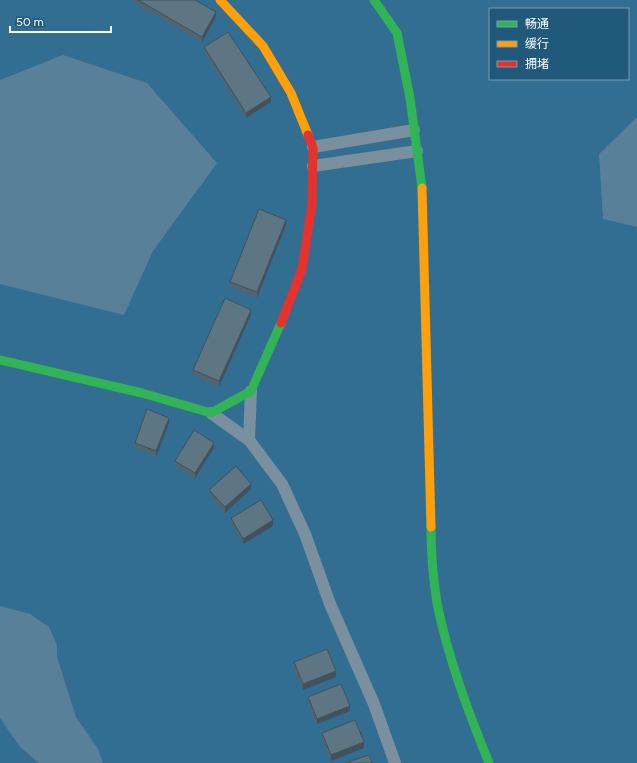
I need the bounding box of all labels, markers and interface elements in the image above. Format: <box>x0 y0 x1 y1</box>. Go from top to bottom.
scale bar <box>10 8 111 34</box>
legend <box>489 8 629 80</box>
text: 50 m <box>16 15 44 29</box>
text: 畅通 <box>525 17 549 31</box>
text: 缓行 <box>525 37 549 51</box>
text: 拥堵 <box>525 57 549 71</box>

